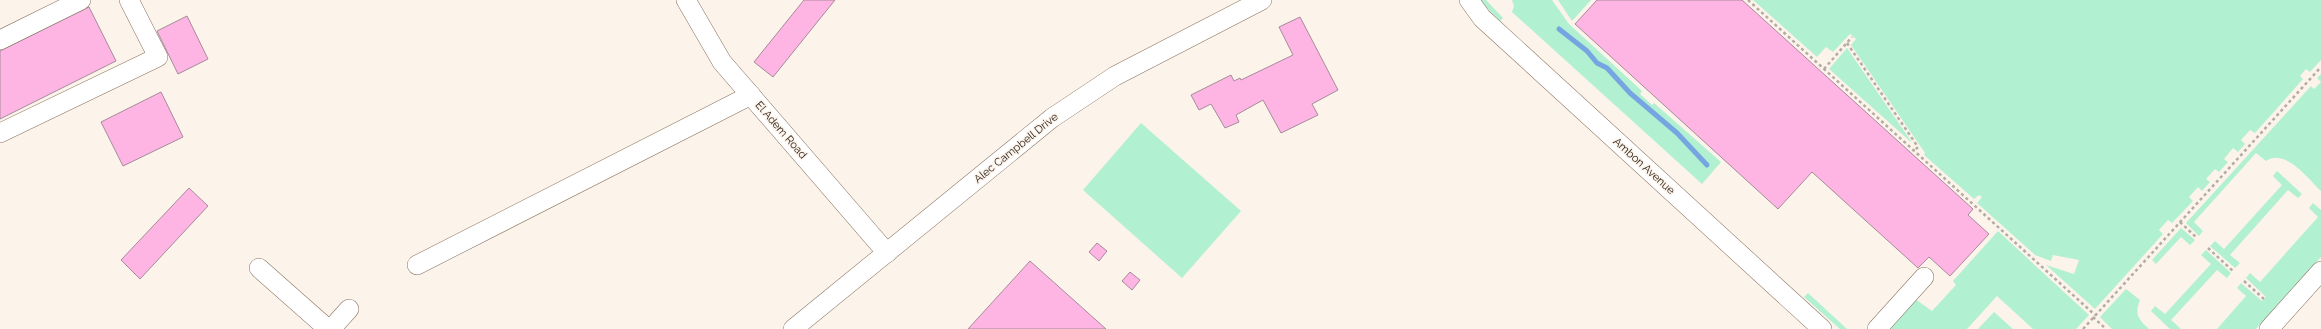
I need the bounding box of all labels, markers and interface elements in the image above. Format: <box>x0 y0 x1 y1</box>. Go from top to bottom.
street label: El Adem Road <box>753 99 810 161</box>
street label: Alec Campbell Drive <box>971 110 1061 186</box>
street label: Ambon Avenue <box>1611 135 1678 197</box>

